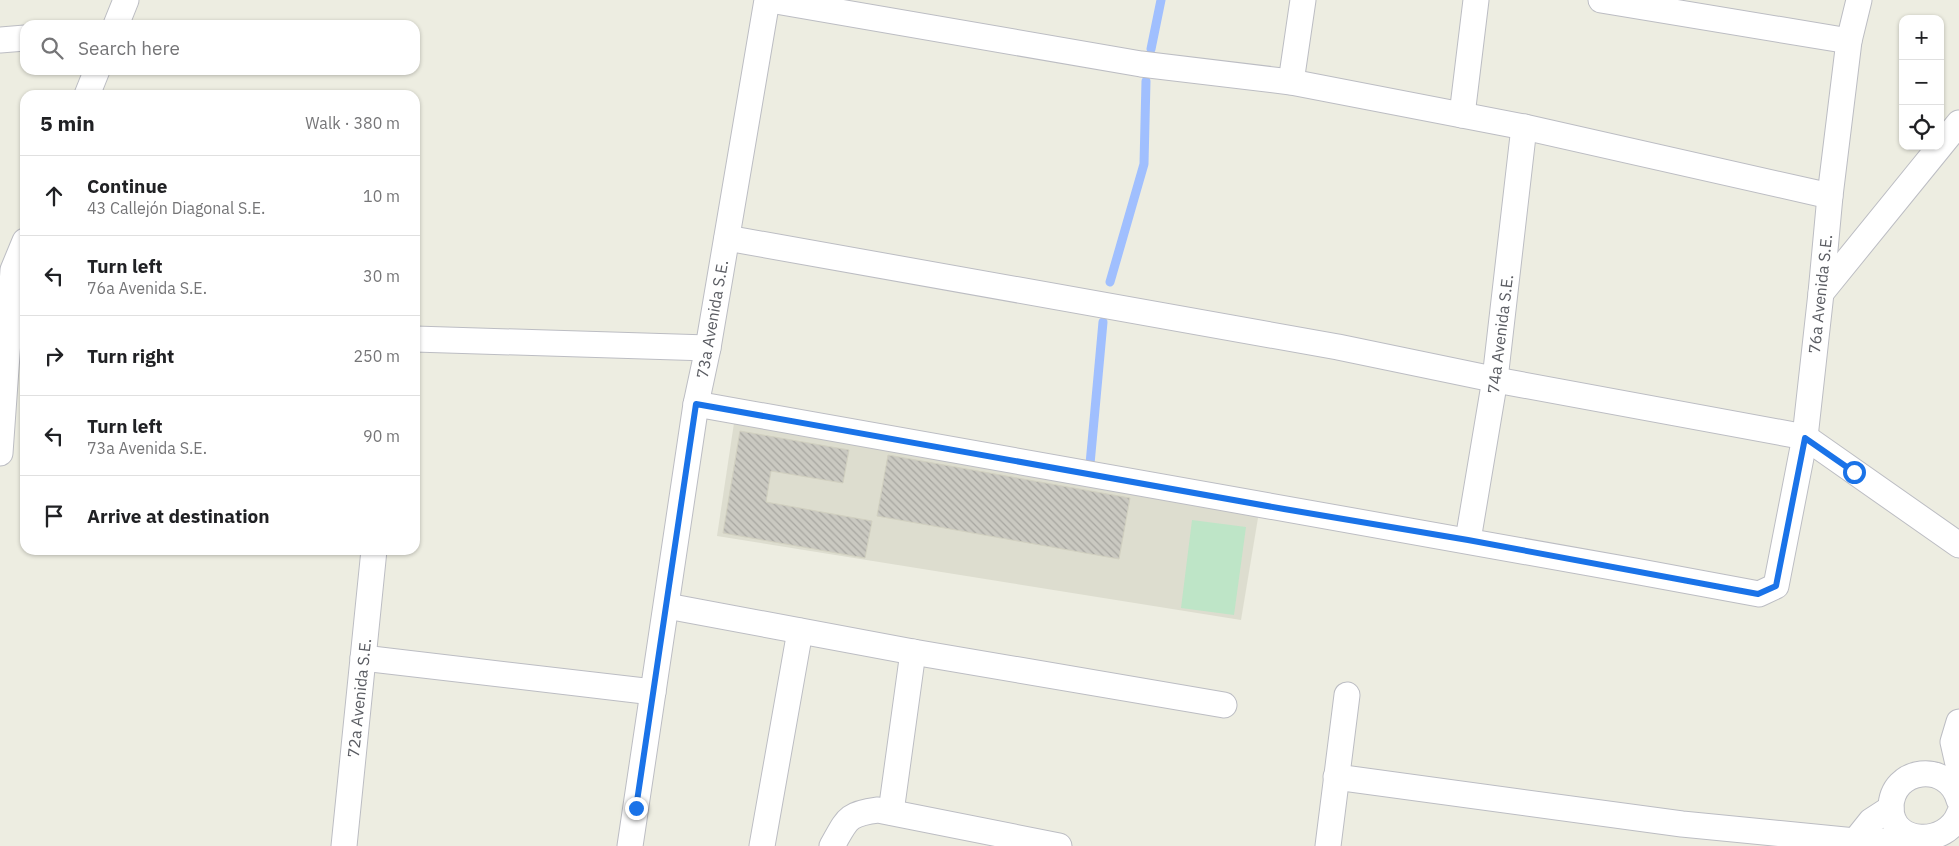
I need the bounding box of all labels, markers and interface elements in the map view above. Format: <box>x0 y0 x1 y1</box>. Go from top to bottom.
map controls <box>1899 15 1944 150</box>
button: + <box>1899 15 1944 60</box>
search box <box>20 20 420 75</box>
icon: search <box>38 34 66 62</box>
text: Search here <box>78 36 180 60</box>
button: − <box>1899 60 1944 105</box>
button: locate <box>1899 105 1944 150</box>
text: 5 min <box>40 109 95 137</box>
text: Walk · 380 m <box>305 113 400 133</box>
text: Continue <box>87 174 167 198</box>
icon: ahead <box>40 182 68 210</box>
text: 10 m <box>363 186 400 206</box>
text: 43 Callejón Diagonal S.E. <box>87 198 265 218</box>
street label: 76a Avenida S.E. <box>1804 233 1836 355</box>
text: Turn left <box>87 254 163 278</box>
street label: 73a Avenida S.E. <box>692 258 732 380</box>
icon: left <box>40 262 68 290</box>
text: 30 m <box>363 266 400 286</box>
street label: 74a Avenida S.E. <box>1483 273 1517 395</box>
text: 76a Avenida S.E. <box>87 278 207 298</box>
icon: right <box>40 342 68 370</box>
text: Turn right <box>87 344 174 368</box>
text: 250 m <box>353 346 400 366</box>
text: Turn left <box>87 414 163 438</box>
icon: left <box>40 422 68 450</box>
text: 90 m <box>363 426 400 446</box>
text: 73a Avenida S.E. <box>87 438 207 458</box>
route start <box>1843 461 1866 484</box>
icon: arrive <box>40 502 68 530</box>
text: Arrive at destination <box>87 504 270 528</box>
street label: 72a Avenida S.E. <box>343 637 375 759</box>
route end <box>625 797 648 820</box>

